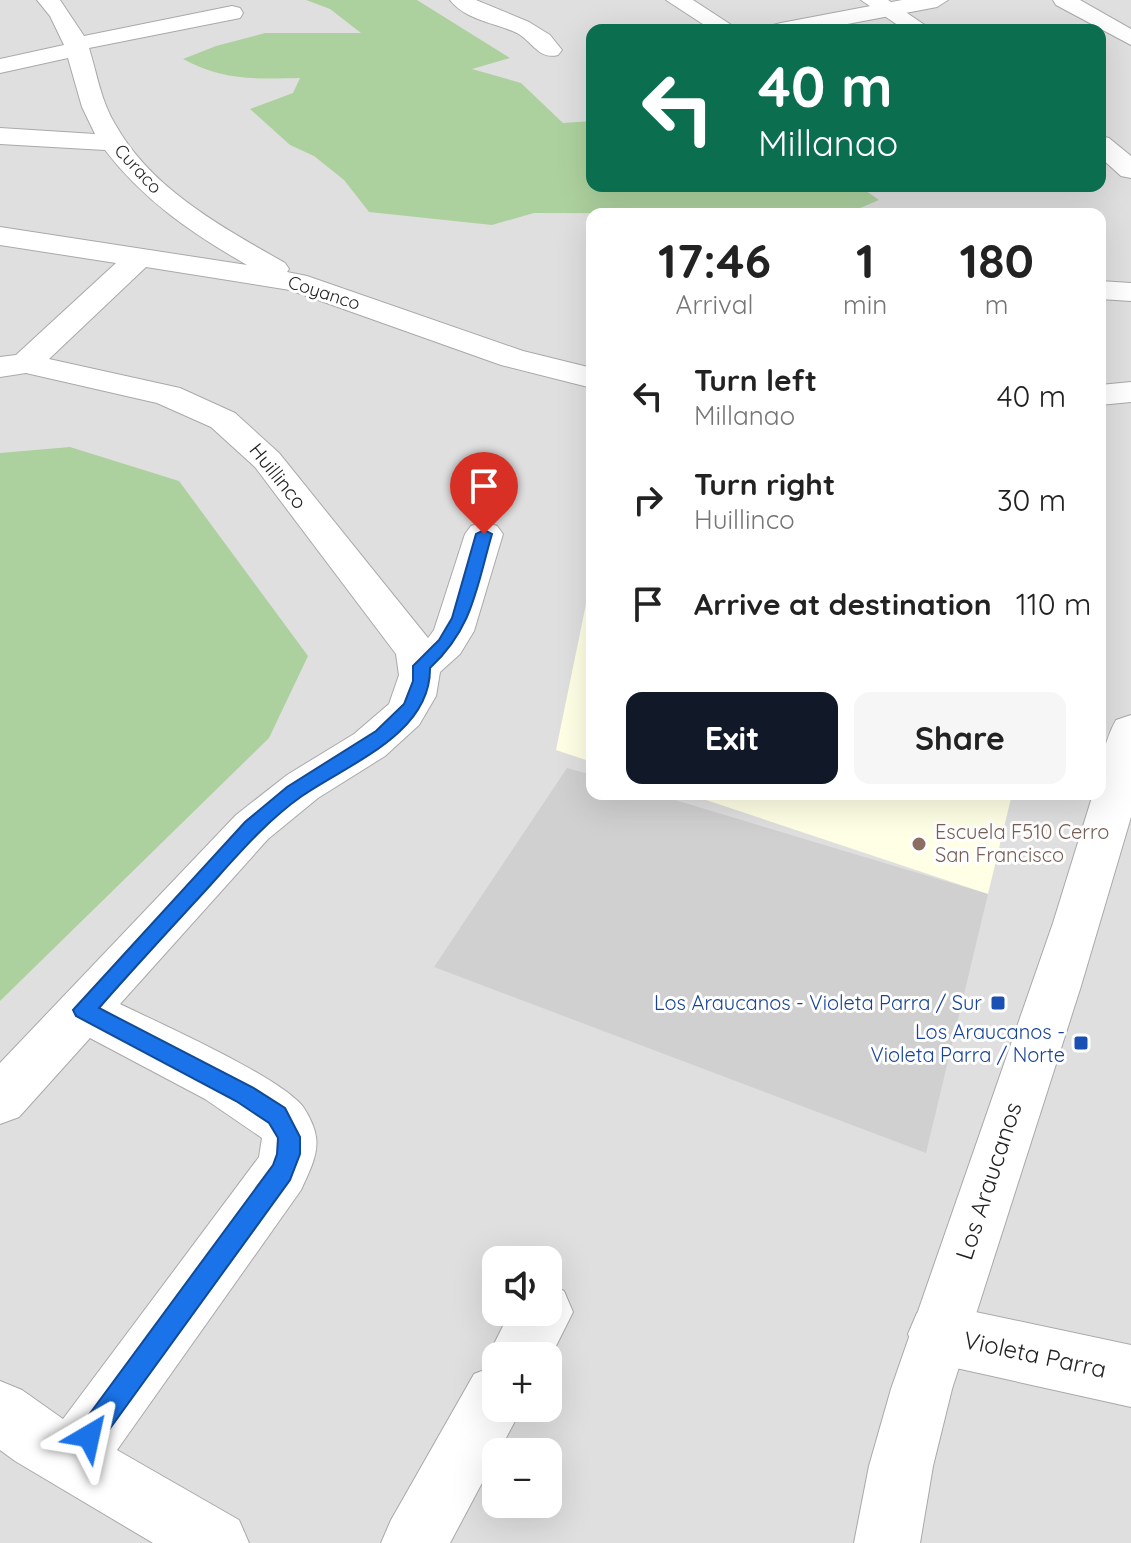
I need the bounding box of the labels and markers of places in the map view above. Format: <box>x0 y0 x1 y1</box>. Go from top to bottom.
pin <box>450 452 518 534</box>
place label: Escuela F510 Cerro San Francisco <box>935 819 1109 867</box>
marker: Escuela F510 Cerro San Francisco <box>910 835 928 853</box>
place label: Los Araucanos - Violeta Parra / Sur <box>654 990 982 1015</box>
marker: Los Araucanos - Violeta Parra / Sur <box>989 994 1007 1012</box>
place label: Los Araucanos - Violeta Parra / Norte <box>870 1019 1065 1067</box>
marker: Los Araucanos - Violeta Parra / Norte <box>1072 1034 1090 1052</box>

